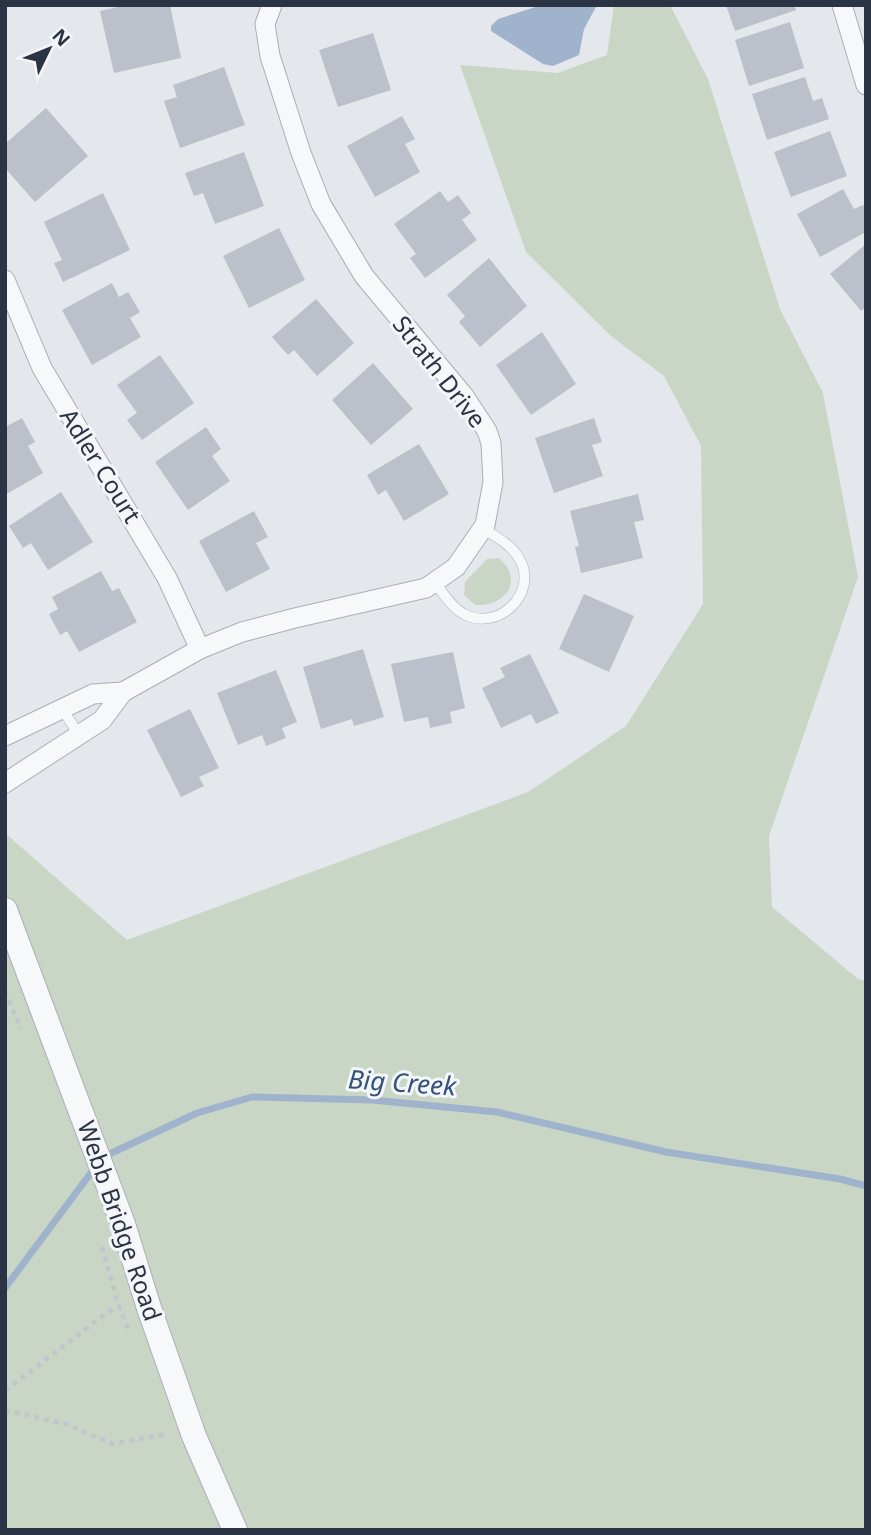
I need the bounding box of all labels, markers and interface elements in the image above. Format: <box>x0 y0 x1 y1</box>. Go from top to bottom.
north arrow <box>14 14 84 84</box>
text: N <box>47 23 76 52</box>
street label: Strath Drive <box>386 308 494 434</box>
street label: Adler Court <box>53 402 150 529</box>
water label: Big Creek <box>347 1060 458 1104</box>
street label: Webb Bridge Road <box>71 1116 170 1325</box>

